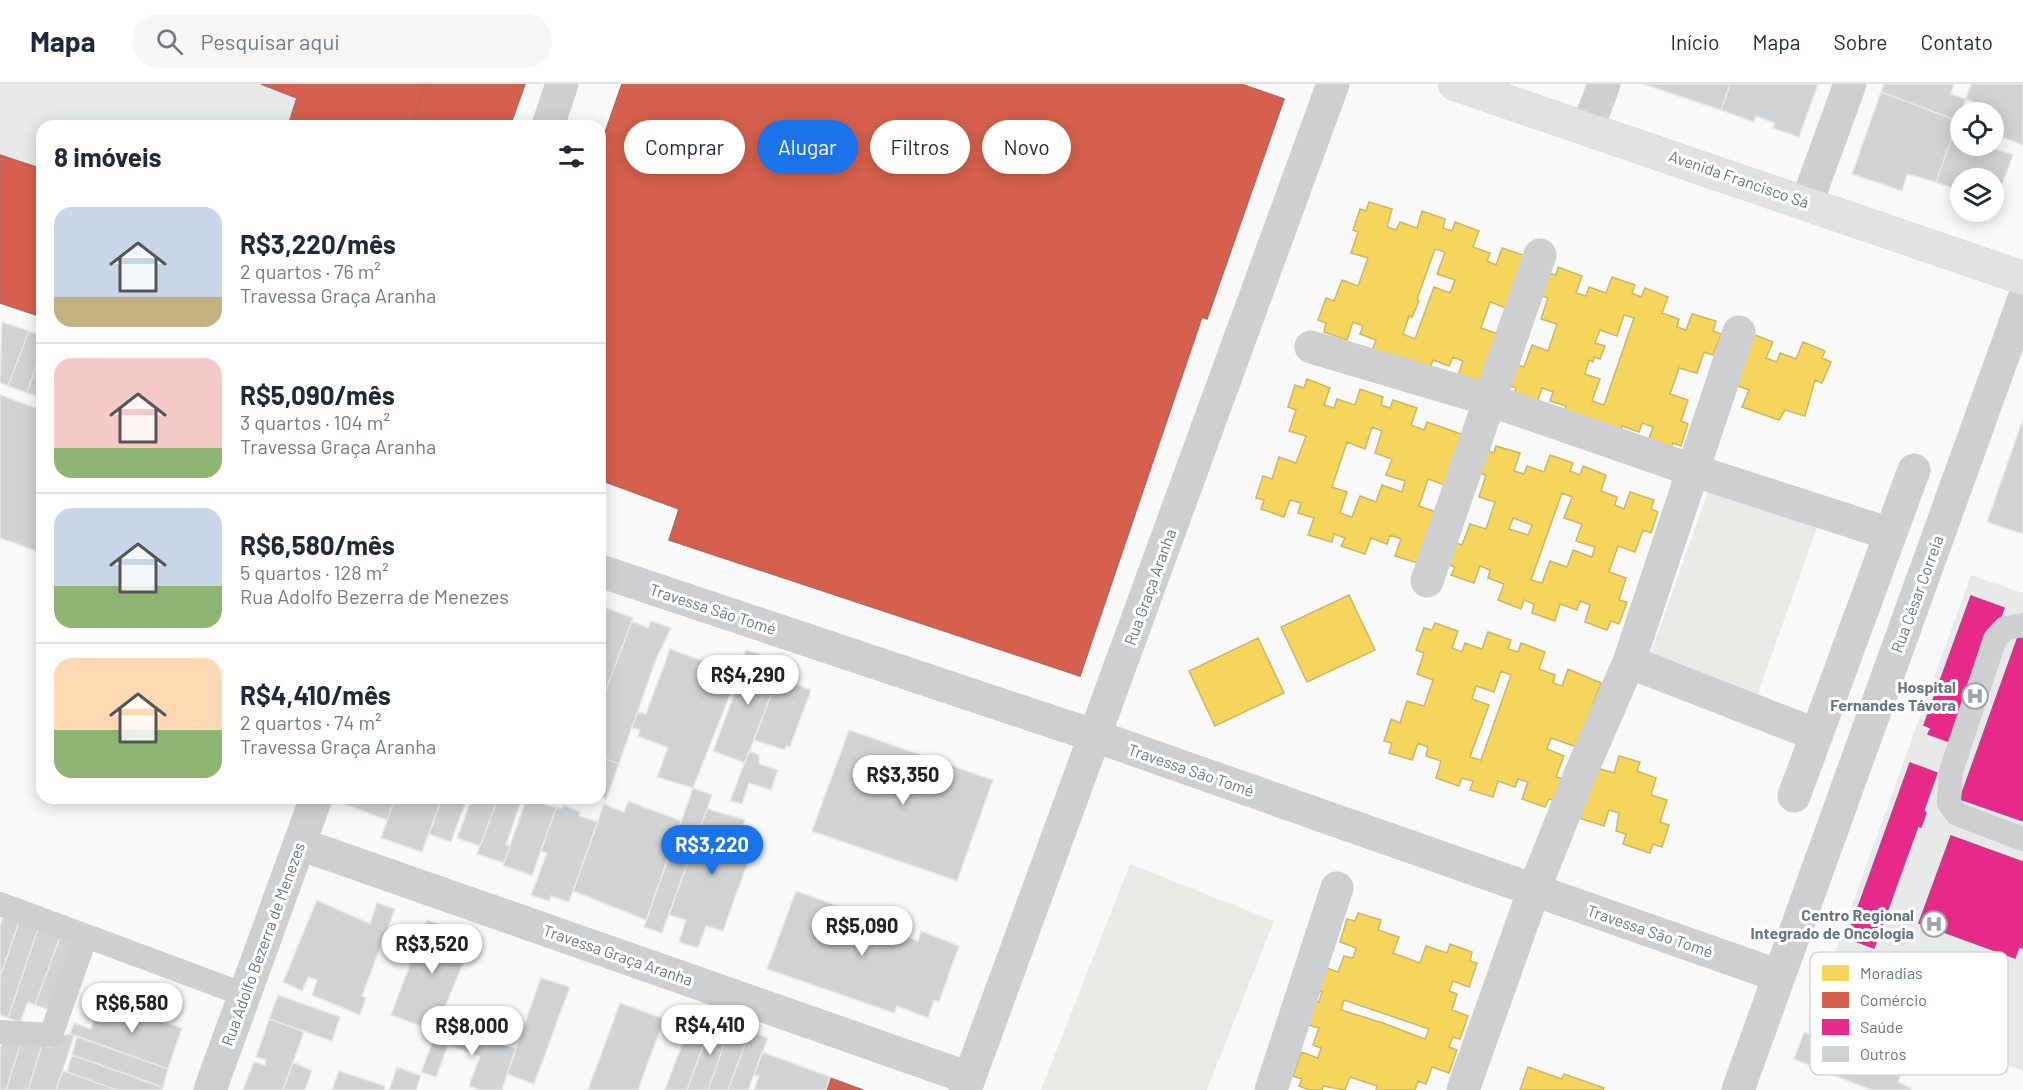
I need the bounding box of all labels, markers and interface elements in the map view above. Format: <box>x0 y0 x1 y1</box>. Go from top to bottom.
search box <box>132 14 552 68</box>
text: Mapa <box>30 24 96 58</box>
icon: search <box>153 25 186 58</box>
text: Pesquisar aqui <box>201 28 340 54</box>
text: Início <box>1671 29 1719 54</box>
text: Mapa <box>1752 29 1801 54</box>
text: Sobre <box>1834 29 1887 54</box>
text: Contato <box>1920 29 1993 54</box>
map controls <box>1950 102 2004 222</box>
button: locate <box>1950 102 2004 156</box>
chip: Comprar <box>624 120 745 174</box>
chip: Alugar <box>757 120 858 174</box>
chip: Filtros <box>870 120 970 174</box>
chip: Novo <box>982 120 1071 174</box>
icon: filters <box>555 140 588 173</box>
text: 8 imóveis <box>54 141 162 172</box>
street label: Avenida Francisco Sá <box>1667 146 1812 211</box>
button: layers <box>1950 168 2004 222</box>
text: R$3,220/mês <box>240 228 396 259</box>
icon: home <box>102 231 174 303</box>
text: 2 quartos · 76 m² <box>240 259 381 283</box>
text: Travessa Graça Aranha <box>240 283 436 307</box>
text: R$5,090/mês <box>240 379 395 410</box>
icon: home <box>102 382 174 454</box>
text: 3 quartos · 104 m² <box>240 410 390 434</box>
text: Travessa Graça Aranha <box>240 434 436 458</box>
street label: Rua Graça Aranha <box>1120 526 1179 648</box>
text: R$6,580/mês <box>240 529 395 560</box>
icon: home <box>102 532 174 604</box>
street label: Rua César Correia <box>1886 533 1947 655</box>
text: 5 quartos · 128 m² <box>240 560 389 584</box>
street label: Travessa São Tomé <box>647 579 779 638</box>
text: Rua Adolfo Bezerra de Menezes <box>240 584 509 608</box>
pin: R$4,290 <box>693 655 803 706</box>
text: R$4,290 <box>711 662 785 686</box>
place label: Hospital Fernandes Távora <box>1830 677 1956 714</box>
text: R$4,410/mês <box>240 679 391 710</box>
hospital icon: Hospital Fernandes Távora <box>1960 681 1990 711</box>
icon: home <box>102 682 174 754</box>
text: 2 quartos · 74 m² <box>240 710 382 734</box>
text: Travessa Graça Aranha <box>240 734 436 758</box>
street label: Travessa São Tomé <box>1126 739 1257 800</box>
pin: R$3,350 <box>848 755 958 806</box>
text: R$3,350 <box>867 762 939 786</box>
pin: R$3,220 <box>657 825 767 876</box>
text: R$3,220 <box>675 832 749 856</box>
street label: Rua Adolfo Bezerra de Menezes <box>217 840 308 1048</box>
street label: Travessa São Tomé <box>1585 900 1716 961</box>
place label: Centro Regional Integrado de Oncologia <box>1751 905 1914 942</box>
pin: R$5,090 <box>807 906 917 957</box>
hospital icon: Centro Regional Integrado de Oncologia <box>1919 909 1949 939</box>
text: R$5,090 <box>826 913 898 937</box>
street label: Travessa Graça Aranha <box>541 920 695 989</box>
pin: R$3,520 <box>377 924 487 975</box>
text: R$3,520 <box>395 931 469 955</box>
legend <box>1810 952 2008 1075</box>
text: Moradias <box>1860 963 1923 982</box>
pin: R$6,580 <box>77 983 187 1034</box>
text: R$6,580 <box>96 990 168 1014</box>
text: Comércio <box>1860 990 1927 1009</box>
pin: R$4,410 <box>655 1005 765 1056</box>
pin: R$8,000 <box>417 1006 527 1057</box>
text: R$4,410 <box>675 1012 745 1036</box>
text: R$8,000 <box>435 1013 509 1037</box>
text: Saúde <box>1860 1017 1903 1036</box>
text: Outros <box>1860 1044 1907 1063</box>

